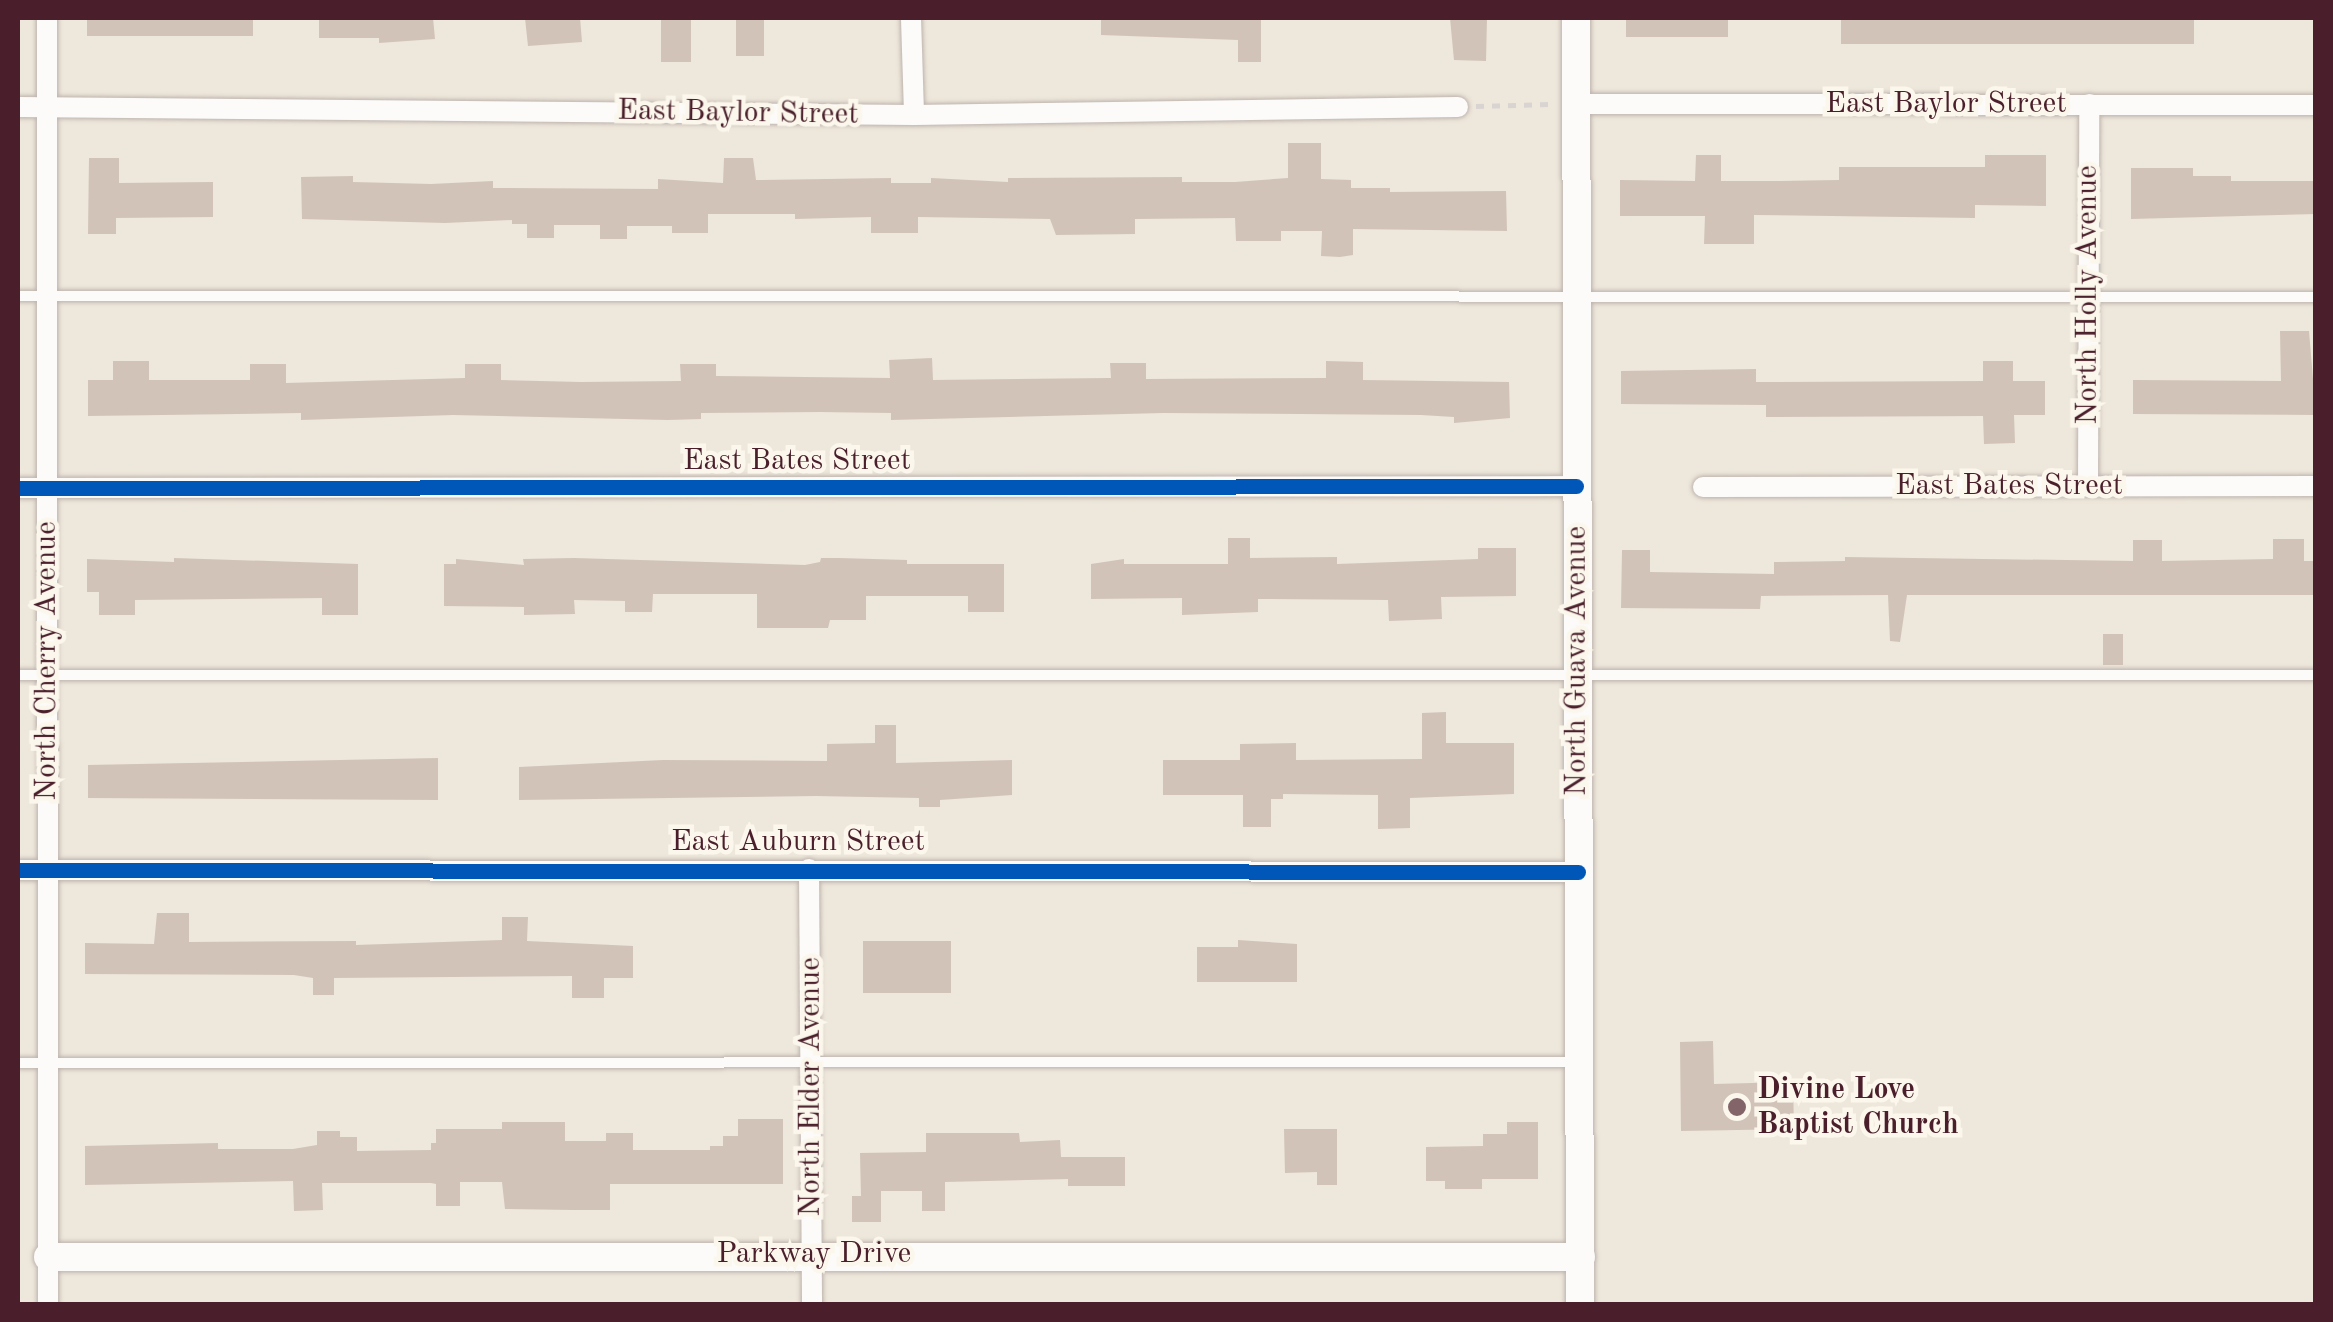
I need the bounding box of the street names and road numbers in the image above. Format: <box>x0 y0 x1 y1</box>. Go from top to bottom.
street label: East Baylor Street <box>1825 86 2067 122</box>
street label: East Baylor Street <box>617 93 859 133</box>
street label: North Holly Avenue <box>2070 165 2106 425</box>
street label: East Bates Street <box>683 443 911 479</box>
street label: East Bates Street <box>1895 468 2123 504</box>
street label: North Cherry Avenue <box>29 521 65 801</box>
street label: North Guava Avenue <box>1559 526 1595 796</box>
street label: East Auburn Street <box>671 824 925 860</box>
street label: North Elder Avenue <box>793 957 829 1217</box>
street label: Parkway Drive <box>717 1236 911 1272</box>

